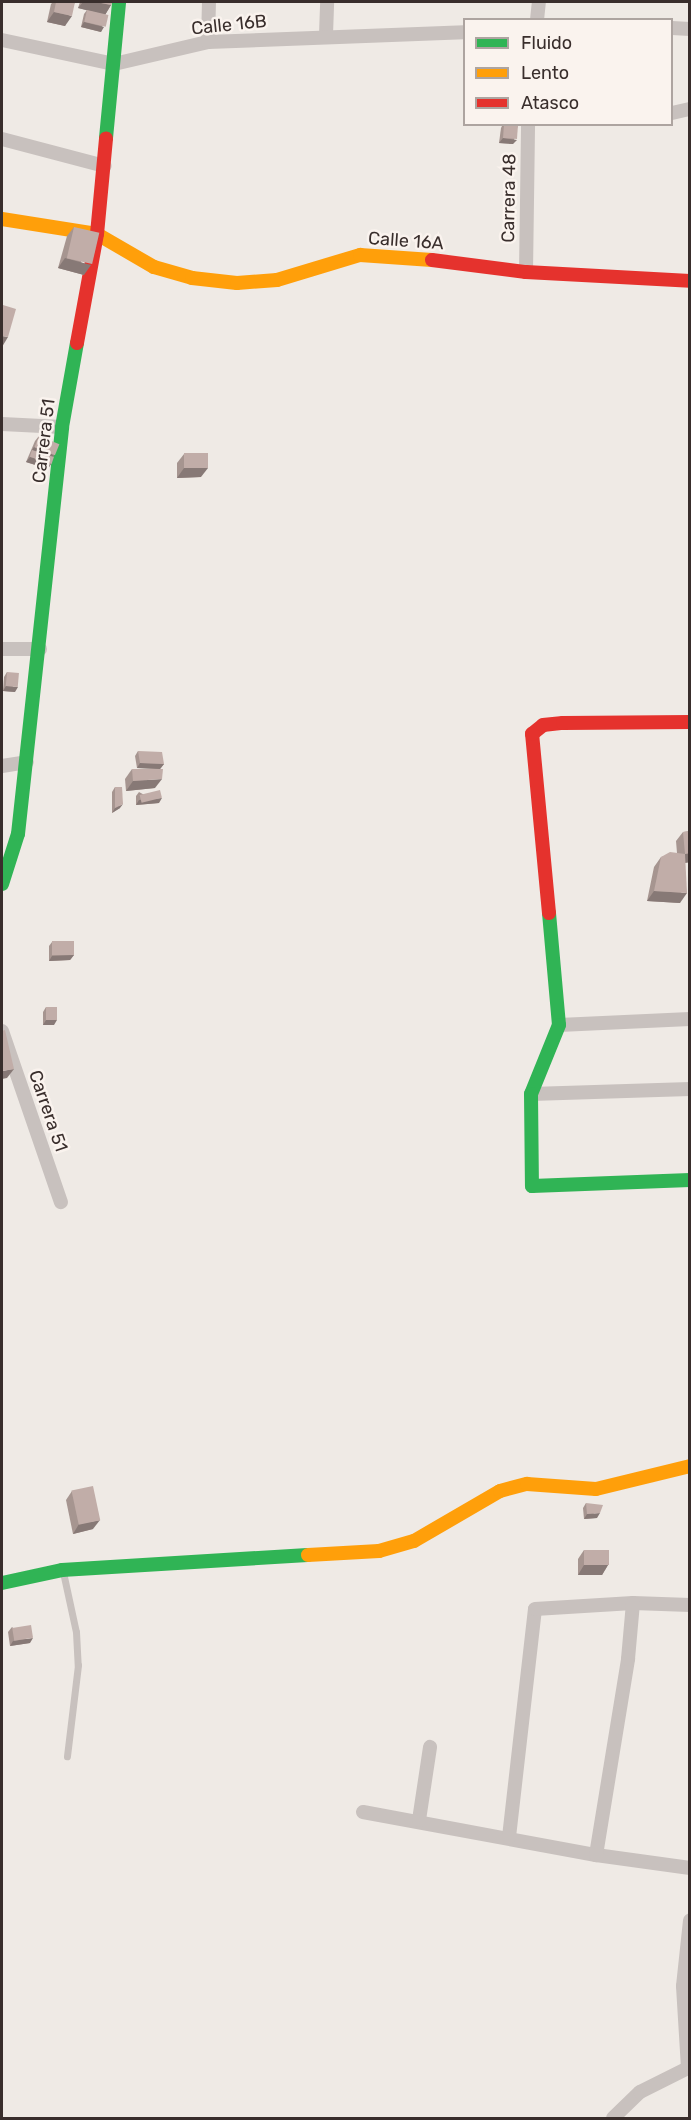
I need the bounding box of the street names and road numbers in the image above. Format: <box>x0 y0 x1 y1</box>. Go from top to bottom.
street label: Calle 16B <box>190 10 268 40</box>
street label: Carrera 48 <box>497 153 521 243</box>
street label: Calle 16A <box>367 228 445 254</box>
street label: Carrera 51 <box>28 398 60 484</box>
street label: Carrera 51 <box>24 1067 72 1155</box>

